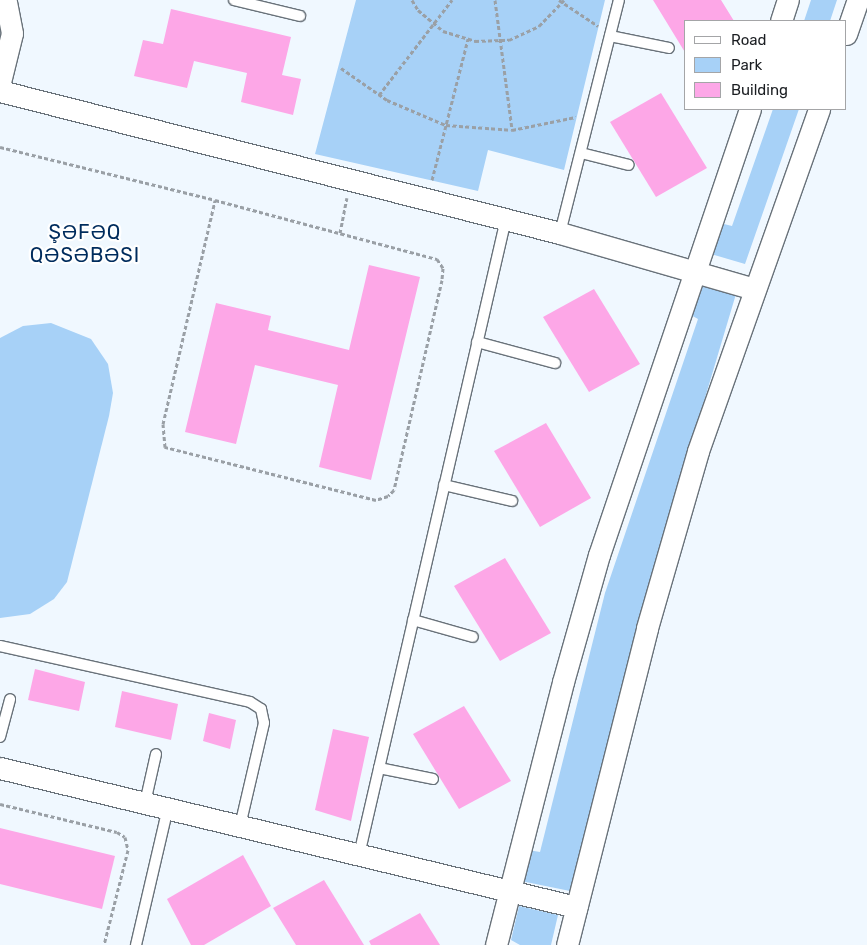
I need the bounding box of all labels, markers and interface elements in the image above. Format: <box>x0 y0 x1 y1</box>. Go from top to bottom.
legend <box>684 20 847 110</box>
text: Road <box>731 31 767 49</box>
text: Park <box>731 56 762 74</box>
text: Building <box>731 81 788 99</box>
district label: ŞƏFƏQ QƏSƏBƏSI <box>29 220 141 267</box>

